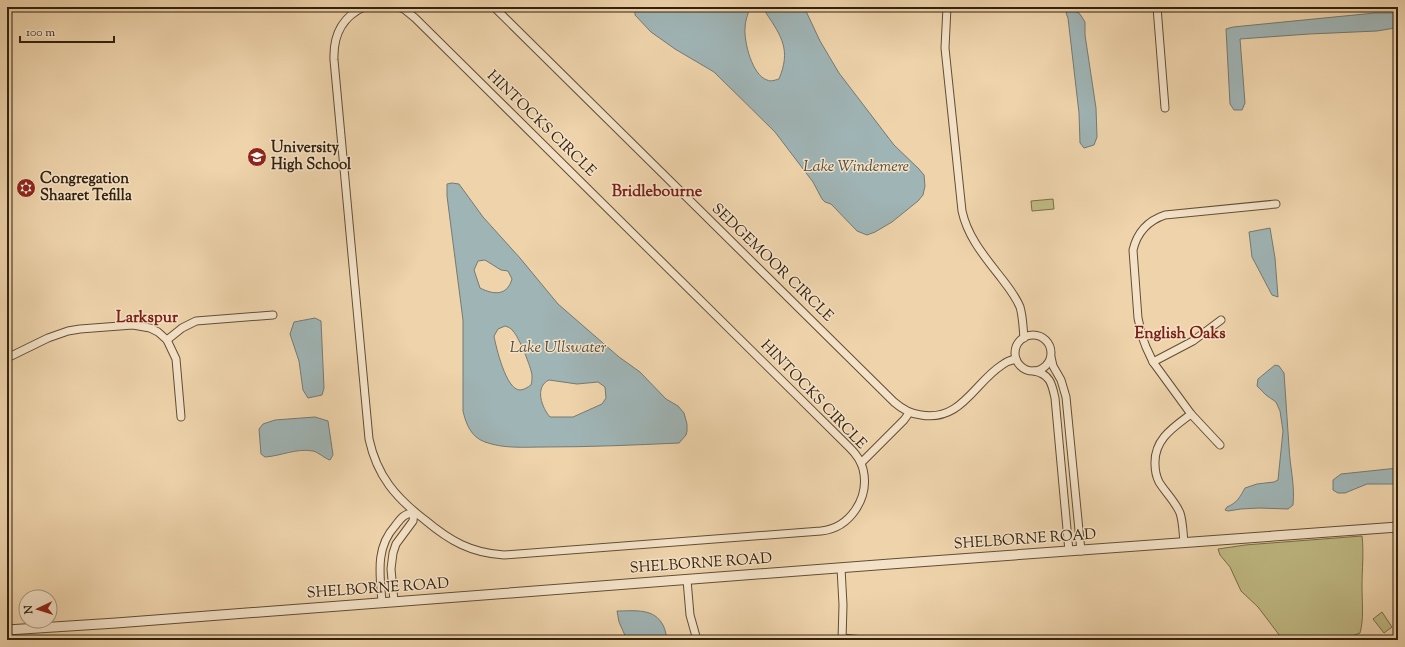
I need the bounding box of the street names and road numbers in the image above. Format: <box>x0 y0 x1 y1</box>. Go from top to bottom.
street label: HINTOCKS CIRCLE <box>482 66 600 182</box>
street label: SEDGEMOOR CIRCLE <box>706 199 838 327</box>
street label: HINTOCKS CIRCLE <box>755 336 871 454</box>
street label: SHELBORNE ROAD <box>953 525 1097 555</box>
street label: SHELBORNE ROAD <box>629 549 773 579</box>
street label: SHELBORNE ROAD <box>306 574 450 604</box>

